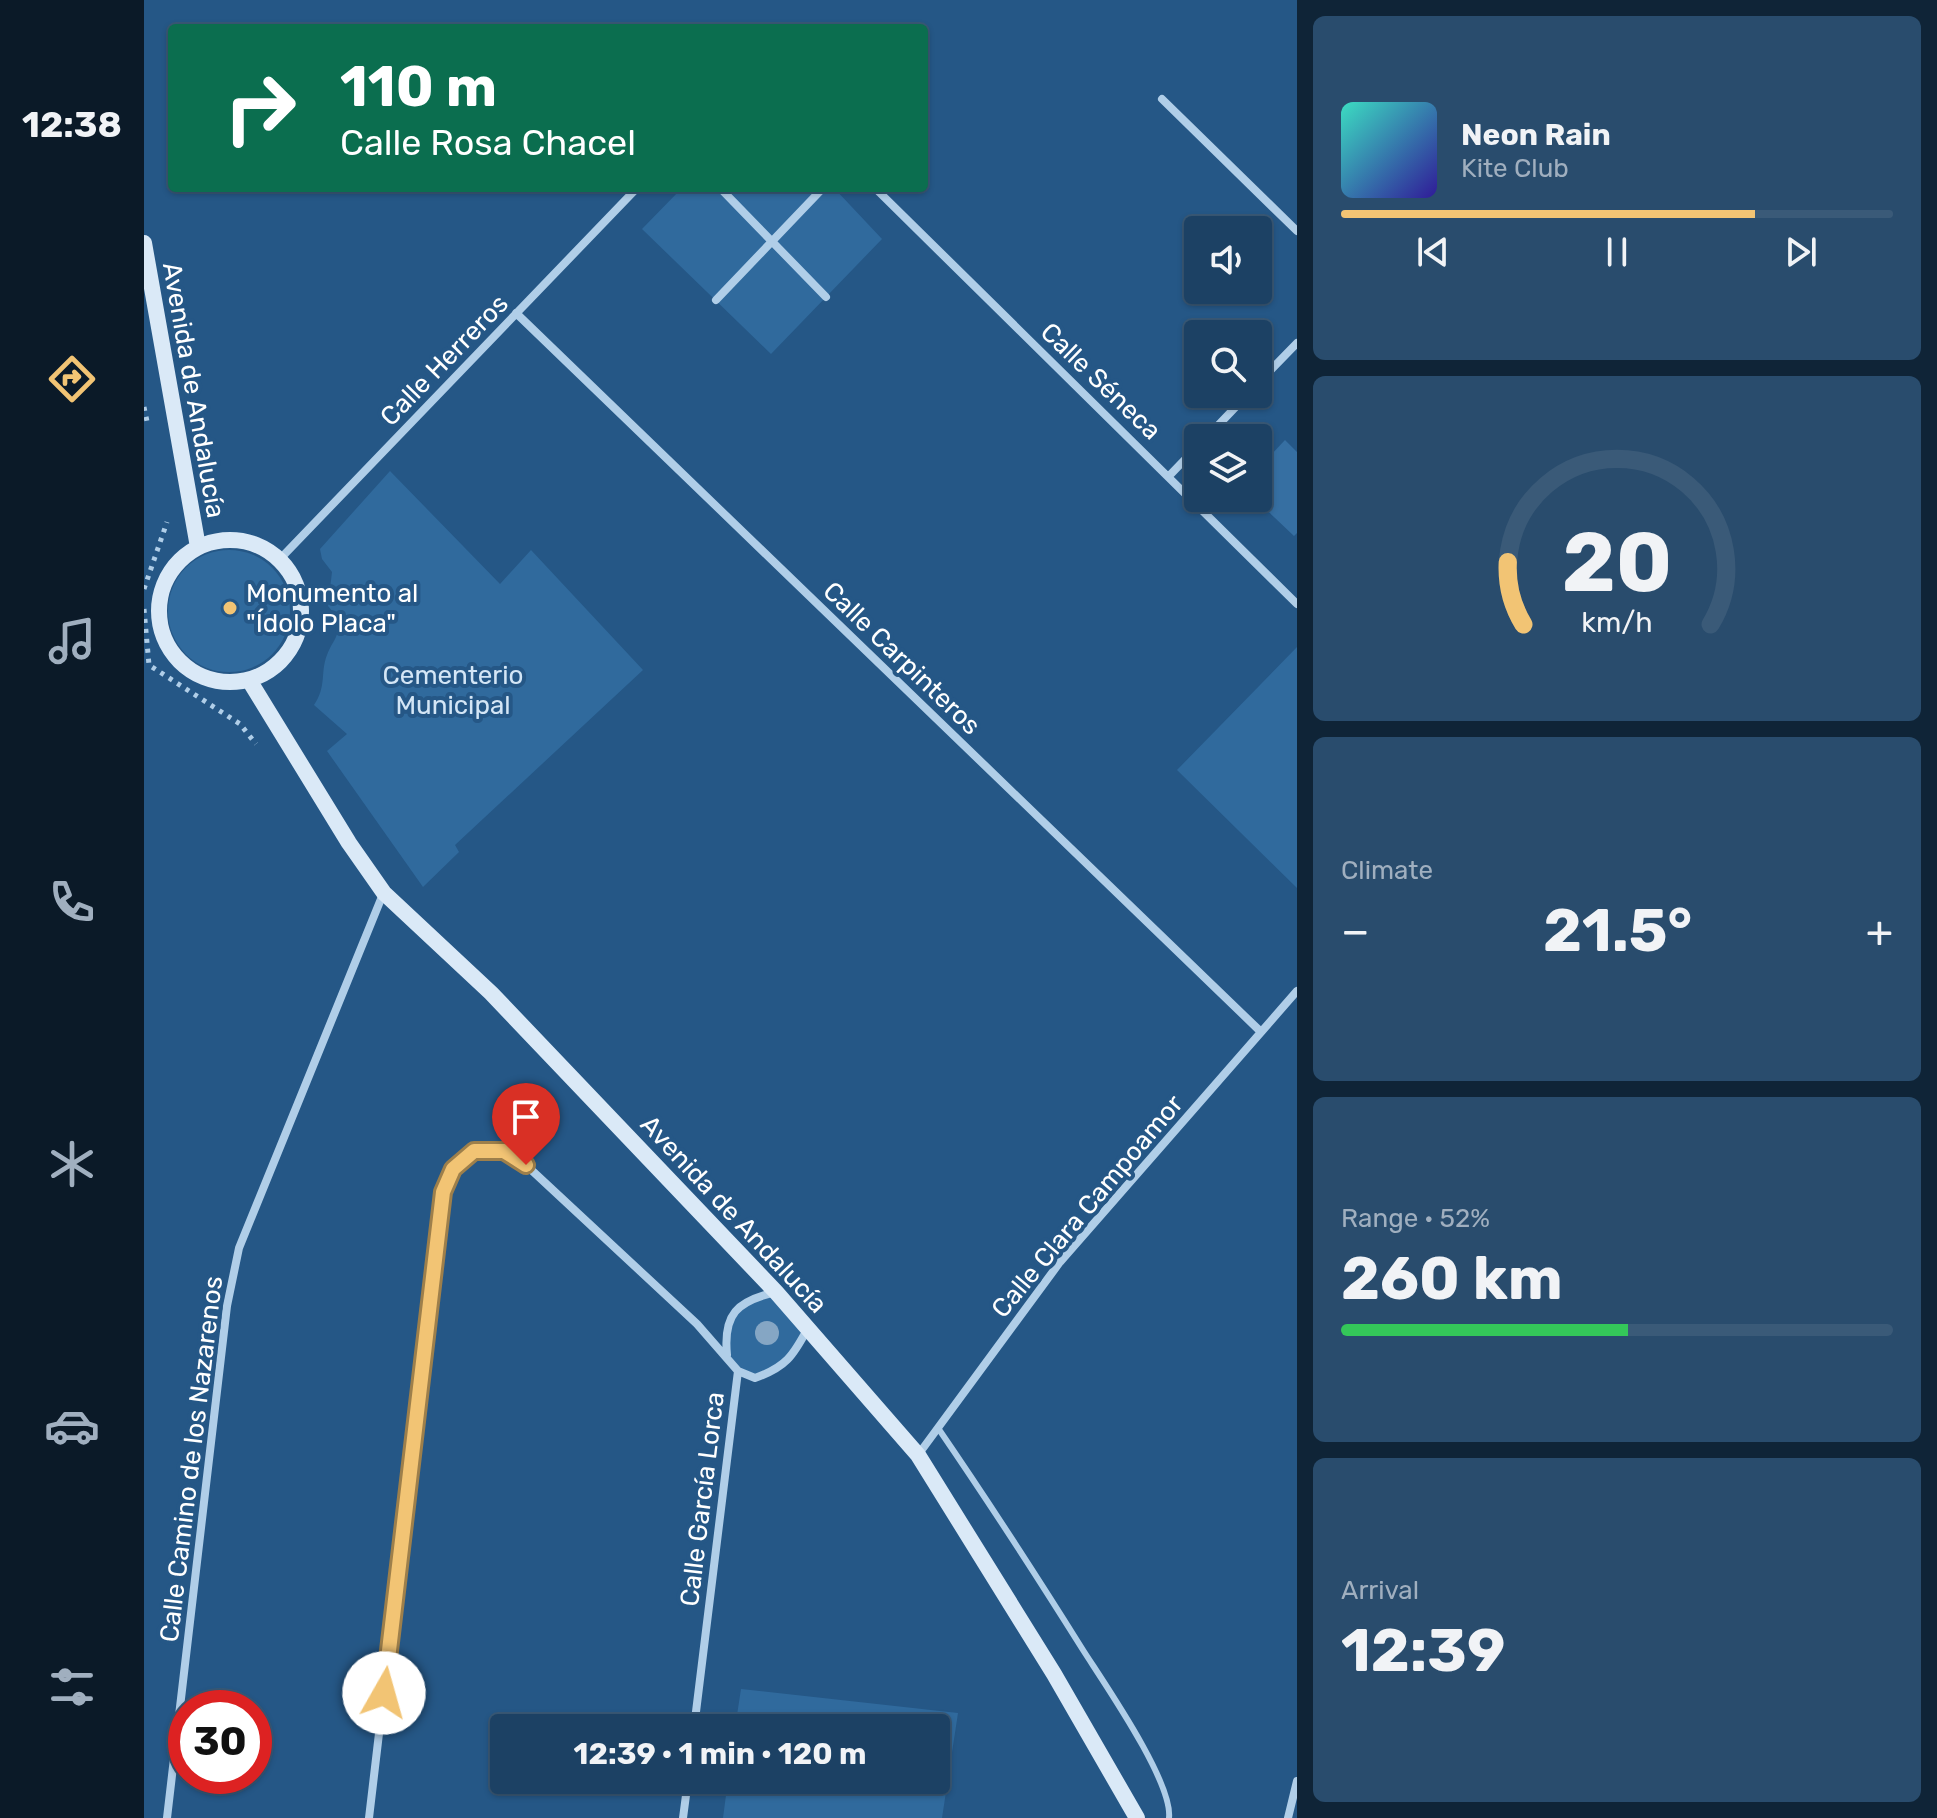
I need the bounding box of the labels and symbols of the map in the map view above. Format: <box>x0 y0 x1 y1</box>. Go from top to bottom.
street label: Avenida de Andalucía <box>156 260 231 520</box>
street label: Calle Herreros <box>374 288 515 432</box>
street label: Calle Séneca <box>1034 316 1167 446</box>
street label: Calle Carpinteros <box>817 575 987 741</box>
place label: Monumento al "Ídolo Placa" <box>246 578 418 639</box>
marker: Monumento al "Ídolo Placa" <box>221 599 239 617</box>
park label: Cementerio Municipal <box>383 660 523 721</box>
pin <box>492 1083 560 1165</box>
street label: Calle Clara Campoamor <box>985 1089 1190 1324</box>
street label: Avenida de Andalucía <box>634 1109 833 1320</box>
street label: Calle Camino de los Nazarenos <box>154 1274 229 1644</box>
street label: Calle García Lorca <box>674 1390 731 1608</box>
position arrow <box>342 1651 426 1735</box>
speed limit sign: 30 <box>168 1690 272 1794</box>

